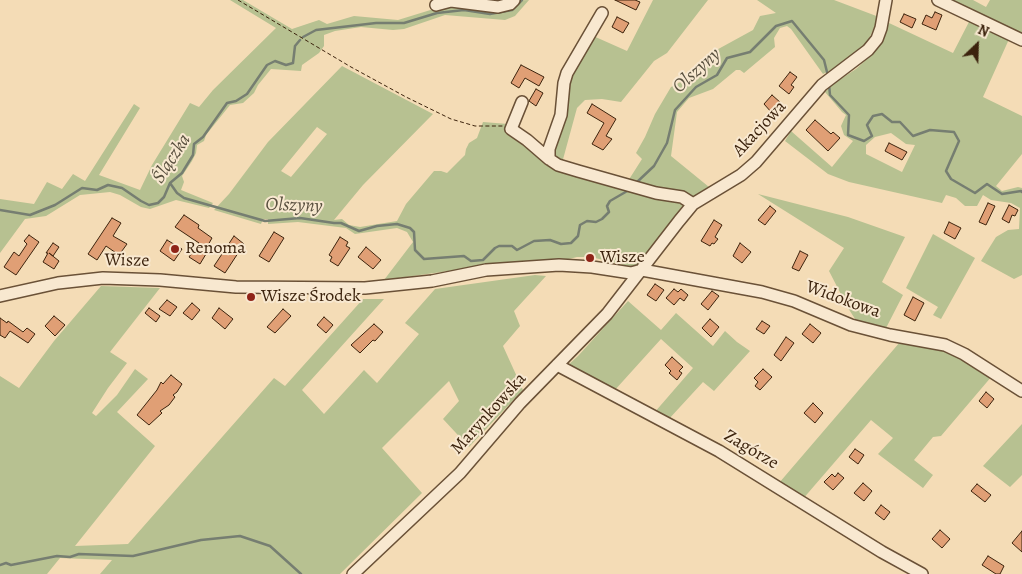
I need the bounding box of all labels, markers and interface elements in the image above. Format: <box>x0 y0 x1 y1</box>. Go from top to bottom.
north arrow <box>952 20 1002 70</box>
text: N <box>975 20 992 42</box>
water label: Olszyny <box>668 43 726 99</box>
street label: Akacjowa <box>729 97 791 161</box>
water label: Ślączka <box>148 130 196 188</box>
water label: Olszyny <box>265 194 323 218</box>
place label: Renoma <box>185 238 246 260</box>
marker: Renoma <box>169 243 181 255</box>
place label: Wisze <box>600 247 645 269</box>
street label: Wisze <box>104 250 150 272</box>
marker: Wisze <box>584 252 596 264</box>
street label: Widokowa <box>803 277 883 323</box>
place label: Wisze Środek <box>261 286 361 308</box>
marker: Wisze Środek <box>245 291 257 303</box>
street label: Marynkowska <box>447 369 531 459</box>
street label: Zagórze <box>720 425 782 475</box>

